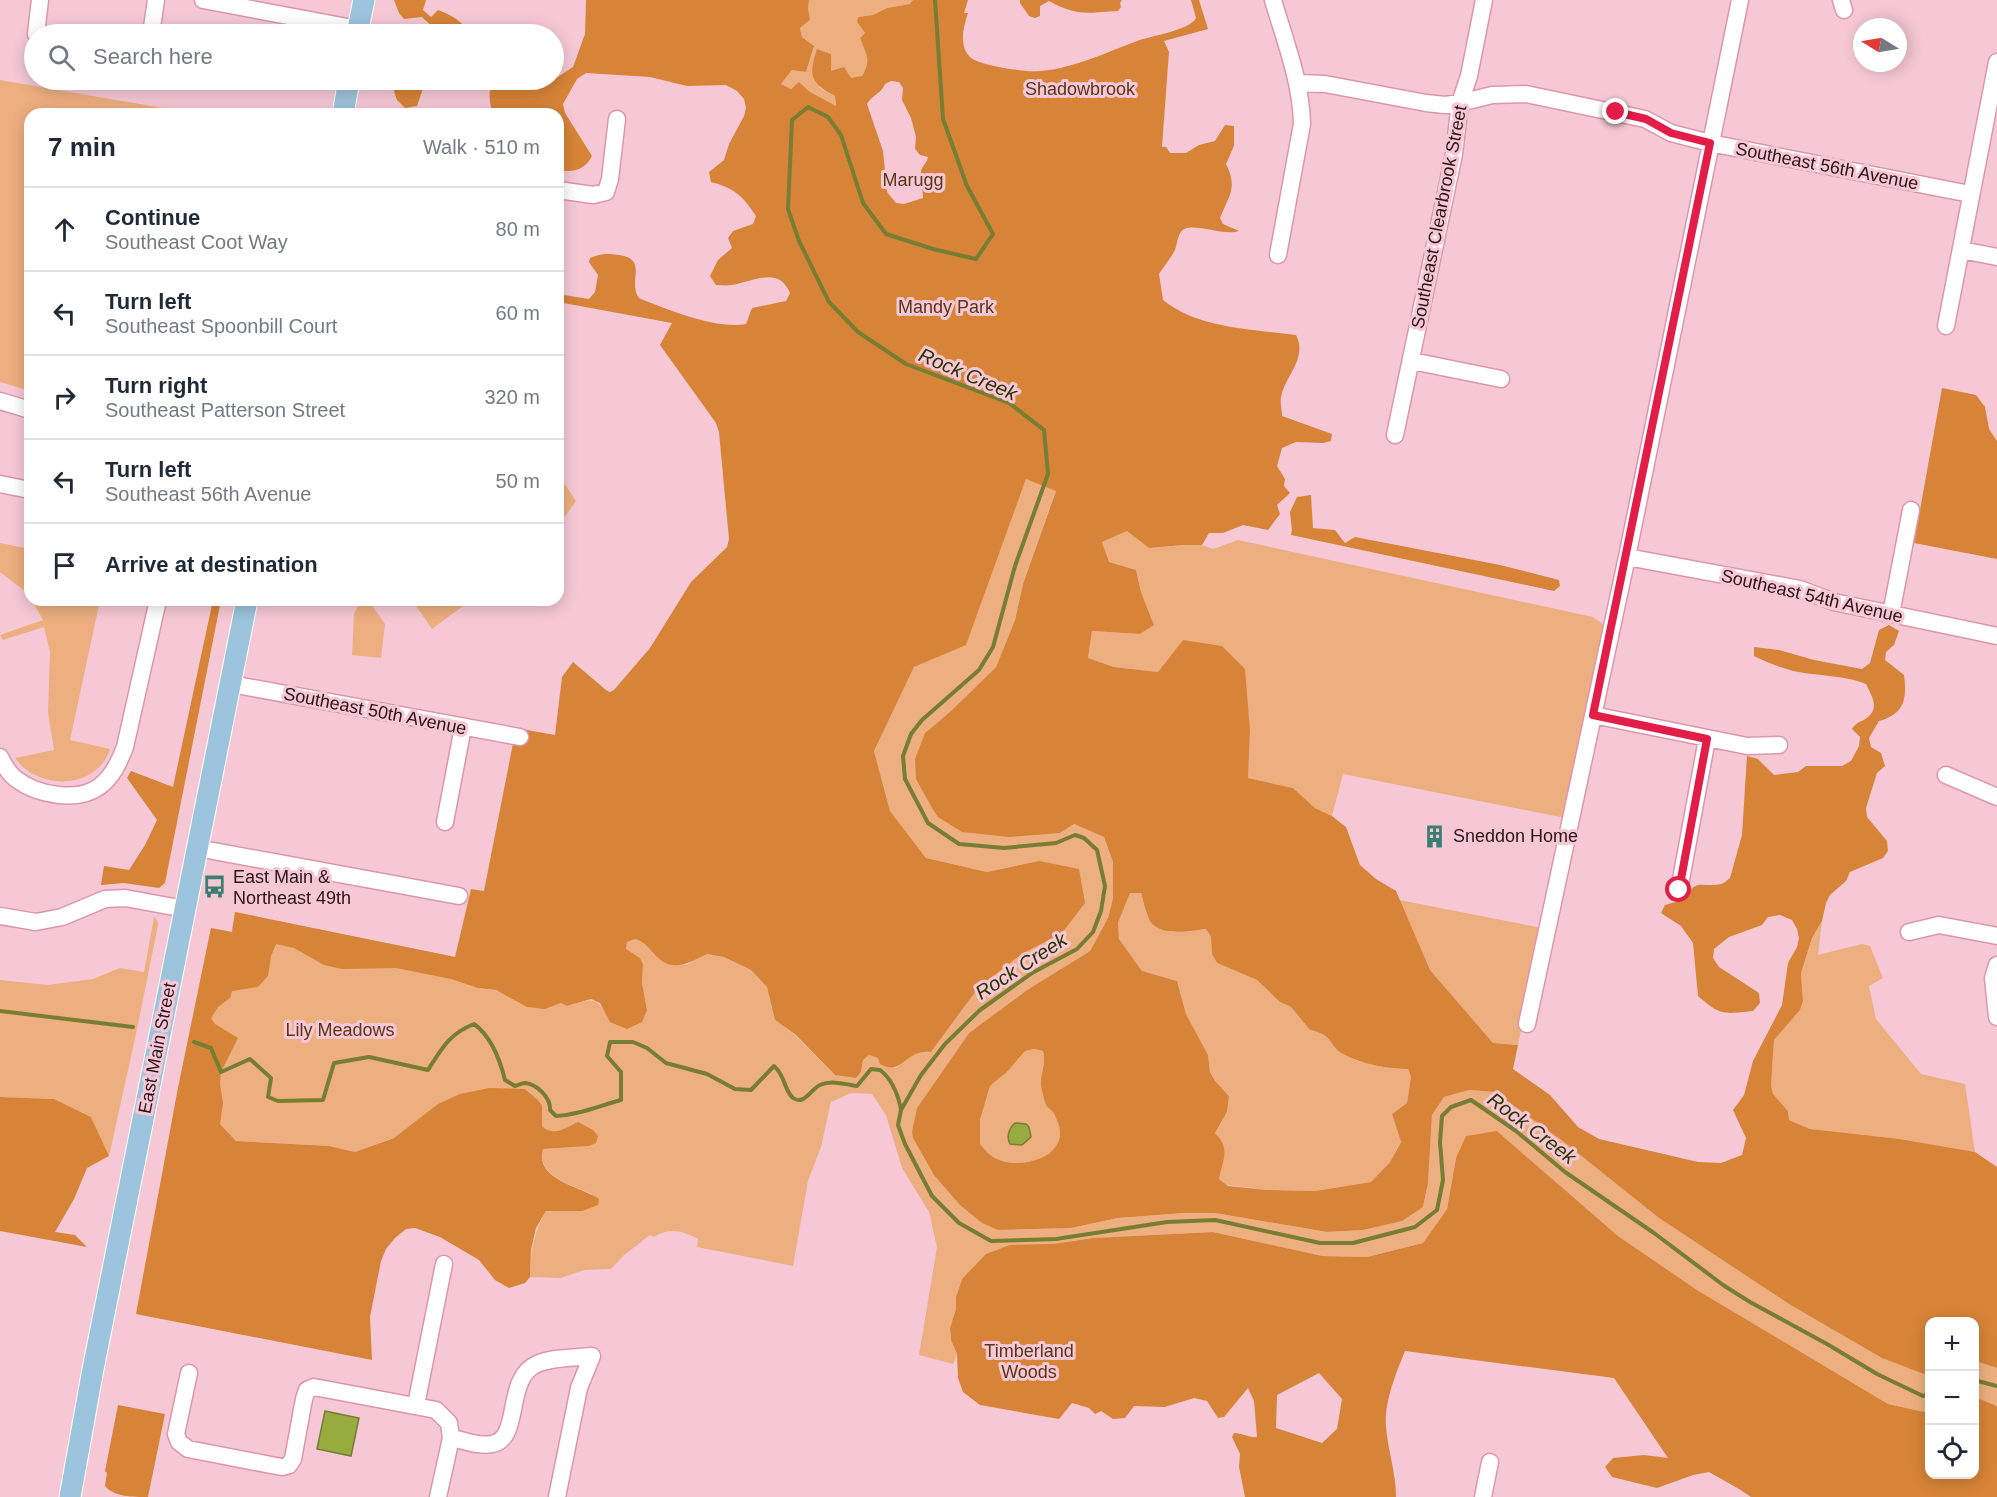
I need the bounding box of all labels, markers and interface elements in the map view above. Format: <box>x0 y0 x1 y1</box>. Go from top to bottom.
north arrow <box>1853 18 1907 72</box>
search box <box>24 24 564 90</box>
icon: search <box>45 41 78 74</box>
text: Search here <box>93 44 213 69</box>
park label: Shadowbrook <box>1025 79 1136 99</box>
route end <box>1602 98 1628 124</box>
street label: Southeast Clearbrook Street <box>1408 104 1470 330</box>
text: 7 min <box>48 132 116 162</box>
text: Walk · 510 m <box>423 136 540 158</box>
street label: Southeast 56th Avenue <box>1734 138 1920 194</box>
park label: Marugg <box>882 170 944 190</box>
text: Continue <box>105 205 200 230</box>
icon: ahead <box>48 213 81 246</box>
text: 80 m <box>496 218 540 240</box>
text: Southeast Coot Way <box>105 231 288 253</box>
text: Turn left <box>105 289 191 314</box>
icon: left <box>48 297 81 330</box>
park label: Mandy Park <box>898 297 995 317</box>
text: 60 m <box>496 302 540 324</box>
text: Southeast Spoonbill Court <box>105 315 337 337</box>
water label: Rock Creek <box>916 343 1021 405</box>
text: Turn right <box>105 373 207 398</box>
icon: right <box>48 381 81 414</box>
text: 320 m <box>484 386 540 408</box>
text: Southeast Patterson Street <box>105 399 345 421</box>
text: Turn left <box>105 457 191 482</box>
icon: left <box>48 465 81 498</box>
text: 50 m <box>496 470 540 492</box>
text: Southeast 56th Avenue <box>105 483 311 505</box>
icon: arrive <box>48 549 81 582</box>
text: Arrive at destination <box>105 552 318 577</box>
street label: Southeast 54th Avenue <box>1719 565 1905 627</box>
street label: Southeast 50th Avenue <box>282 683 468 739</box>
building icon: Sneddon Home <box>1422 823 1448 849</box>
place label: Sneddon Home <box>1453 826 1578 846</box>
place label: East Main & Northeast 49th <box>233 867 351 908</box>
bus stop icon: East Main & Northeast 49th <box>202 874 228 900</box>
route start <box>1665 876 1691 902</box>
water label: Rock Creek <box>971 928 1072 1004</box>
street label: East Main Street <box>134 981 180 1115</box>
park label: Lily Meadows <box>285 1020 395 1040</box>
water label: Rock Creek <box>1484 1088 1581 1169</box>
map controls <box>1925 1317 1979 1479</box>
button: + <box>1925 1317 1979 1371</box>
park label: Timberland Woods <box>984 1341 1074 1382</box>
button: − <box>1925 1371 1979 1425</box>
button: locate <box>1925 1425 1979 1479</box>

